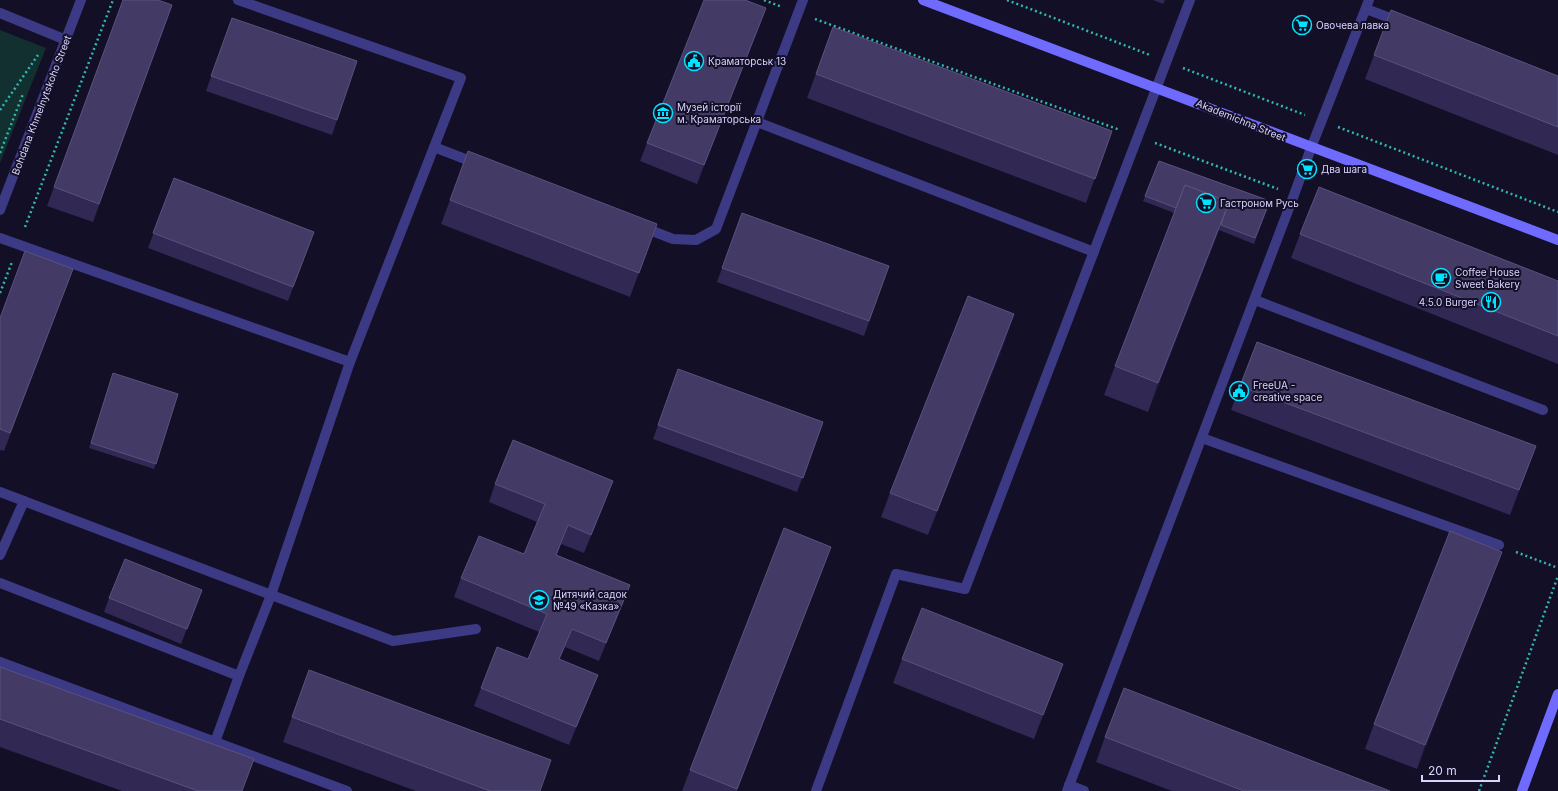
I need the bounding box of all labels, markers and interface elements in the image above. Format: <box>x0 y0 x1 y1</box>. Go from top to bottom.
supermarket icon: Овочева лавка <box>1291 14 1313 36</box>
place label: Овочева лавка <box>1316 19 1389 31</box>
street label: Bohdana Khmelnytskoho Street <box>9 33 73 176</box>
public building icon: Краматорськ 13 <box>683 50 705 72</box>
place label: Краматорськ 13 <box>708 55 786 67</box>
street label: Akademichna Street <box>1195 97 1288 144</box>
place label: Музей історії м. Краматорська <box>677 101 761 125</box>
museum icon: Музей історії м. Краматорська <box>652 102 674 124</box>
supermarket icon: Два шага <box>1296 158 1318 180</box>
place label: Два шага <box>1321 163 1367 175</box>
supermarket icon: Гастроном Русь <box>1195 192 1217 214</box>
place label: Гастроном Русь <box>1220 197 1299 209</box>
place label: Coffee House Sweet Bakery <box>1455 266 1520 290</box>
cafe icon: Coffee House Sweet Bakery <box>1430 267 1452 289</box>
restaurant icon: 4.5.0 Burger <box>1480 291 1502 313</box>
place label: 4.5.0 Burger <box>1419 296 1477 308</box>
place label: FreeUA - creative space <box>1253 379 1322 403</box>
public building icon: FreeUA - creative space <box>1228 380 1250 402</box>
place label: Дитячий садок №49 «Казка» <box>553 588 627 612</box>
school or university icon: Дитячий садок №49 «Казка» <box>528 589 550 611</box>
scale bar <box>1422 757 1499 783</box>
text: 20 m <box>1428 763 1457 778</box>

